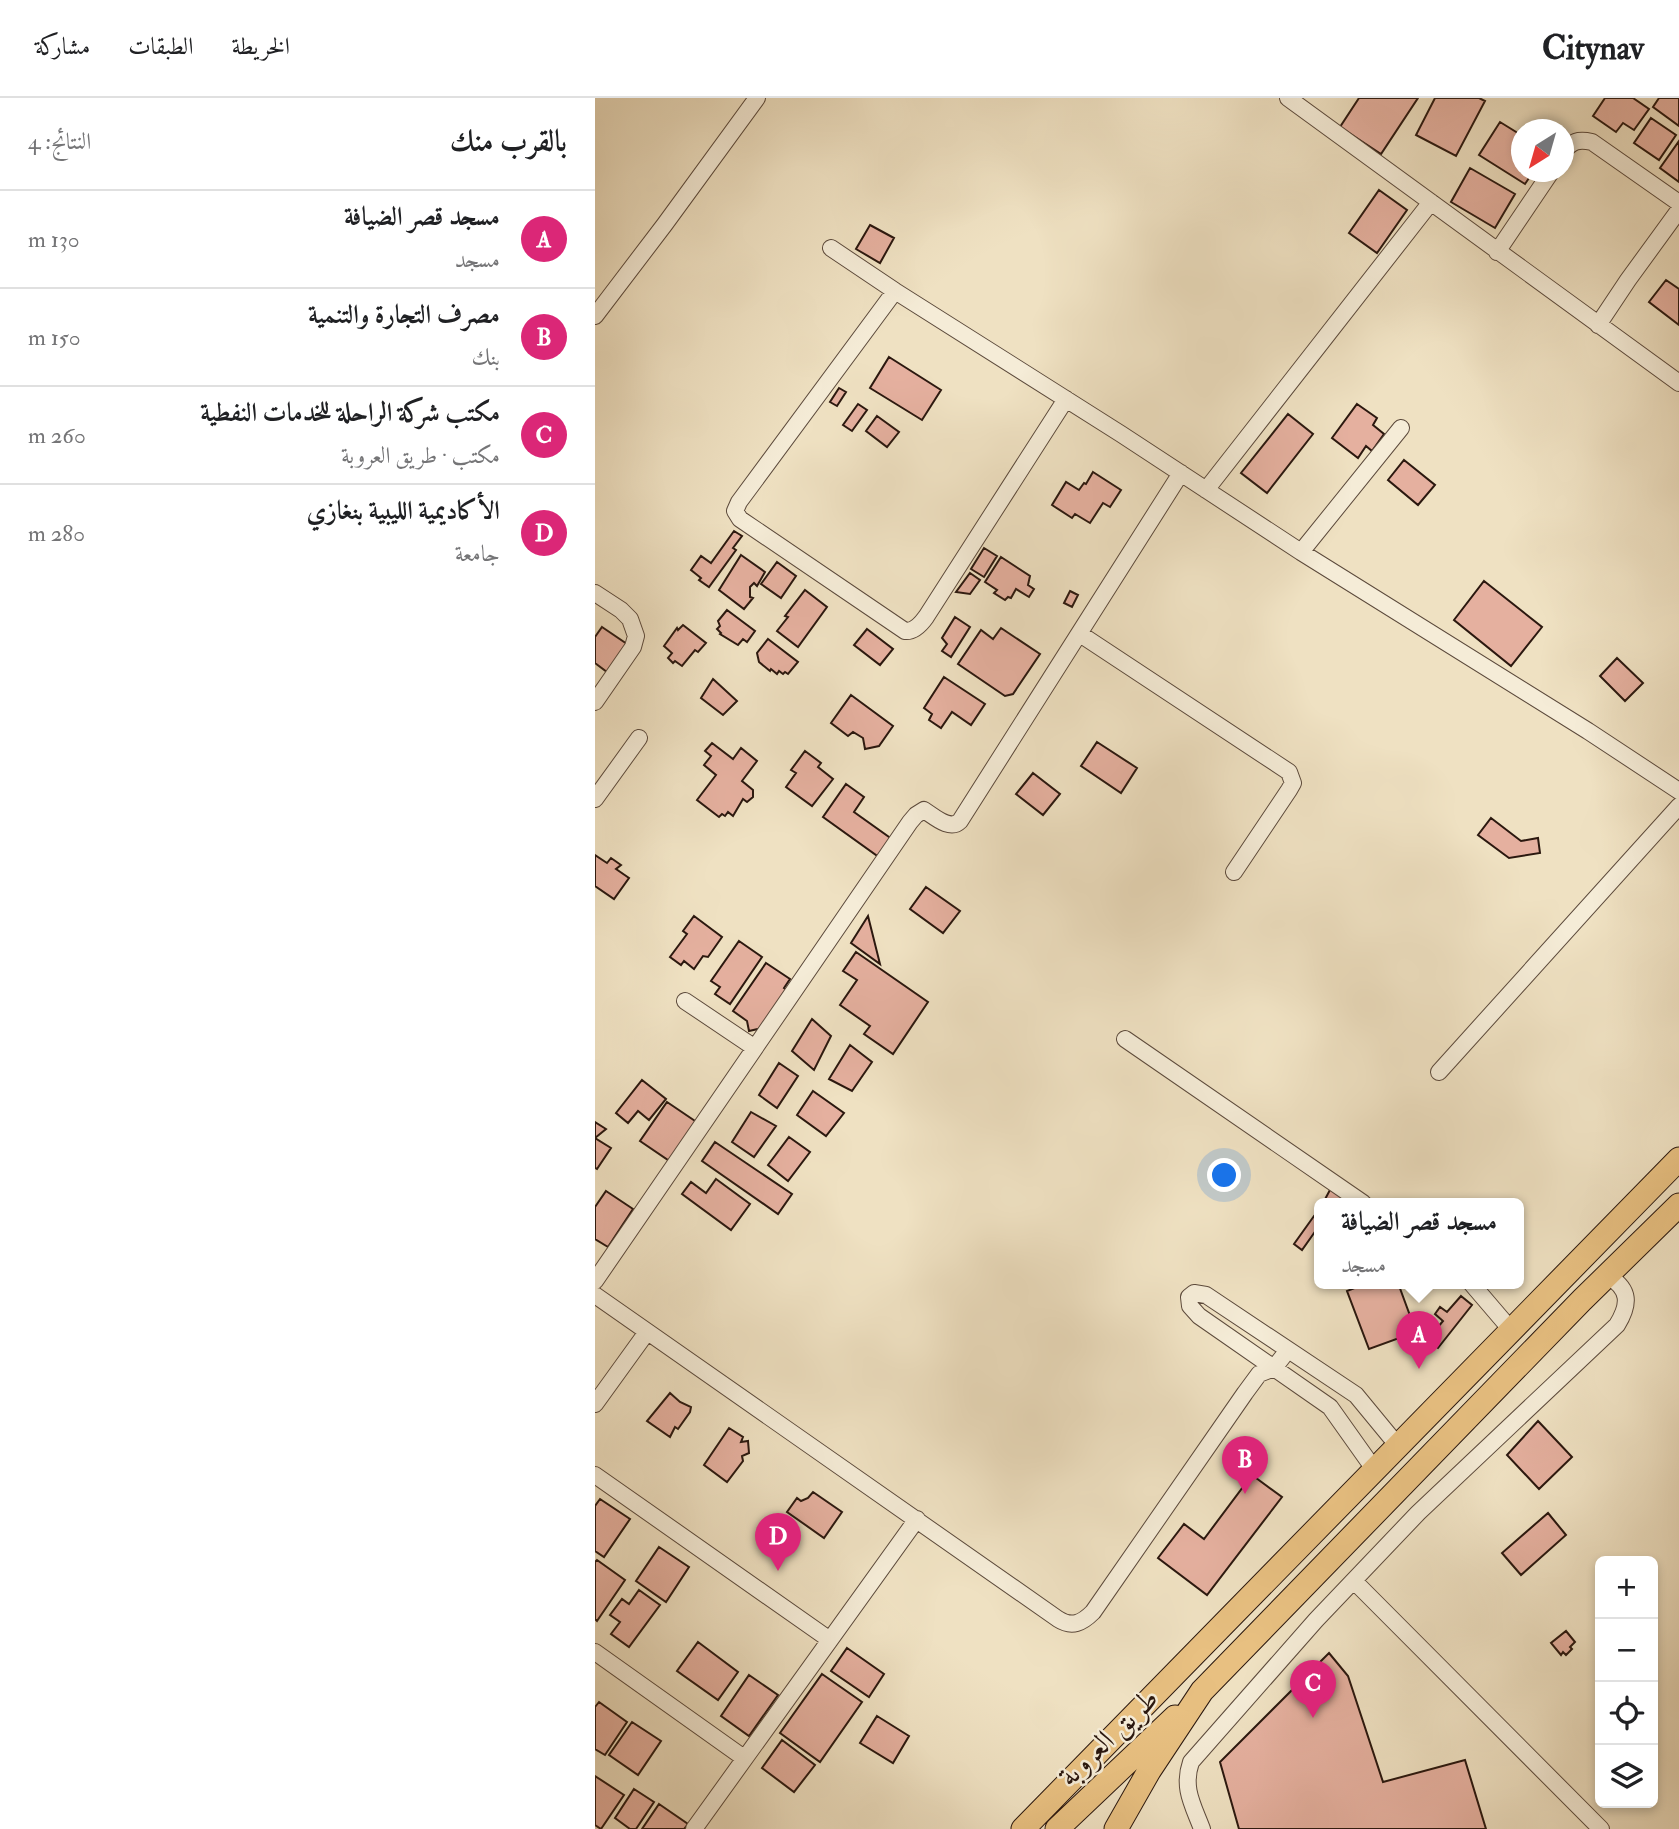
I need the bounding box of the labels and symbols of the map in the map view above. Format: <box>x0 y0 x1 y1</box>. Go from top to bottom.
north arrow <box>1511 119 1574 182</box>
your location <box>1207 1158 1241 1192</box>
pin: A <box>1396 1311 1442 1369</box>
pin: B <box>1222 1436 1268 1494</box>
pin: D <box>755 1513 801 1571</box>
pin: C <box>1290 1660 1336 1718</box>
street label: طريق العروبة <box>1050 1680 1166 1794</box>

